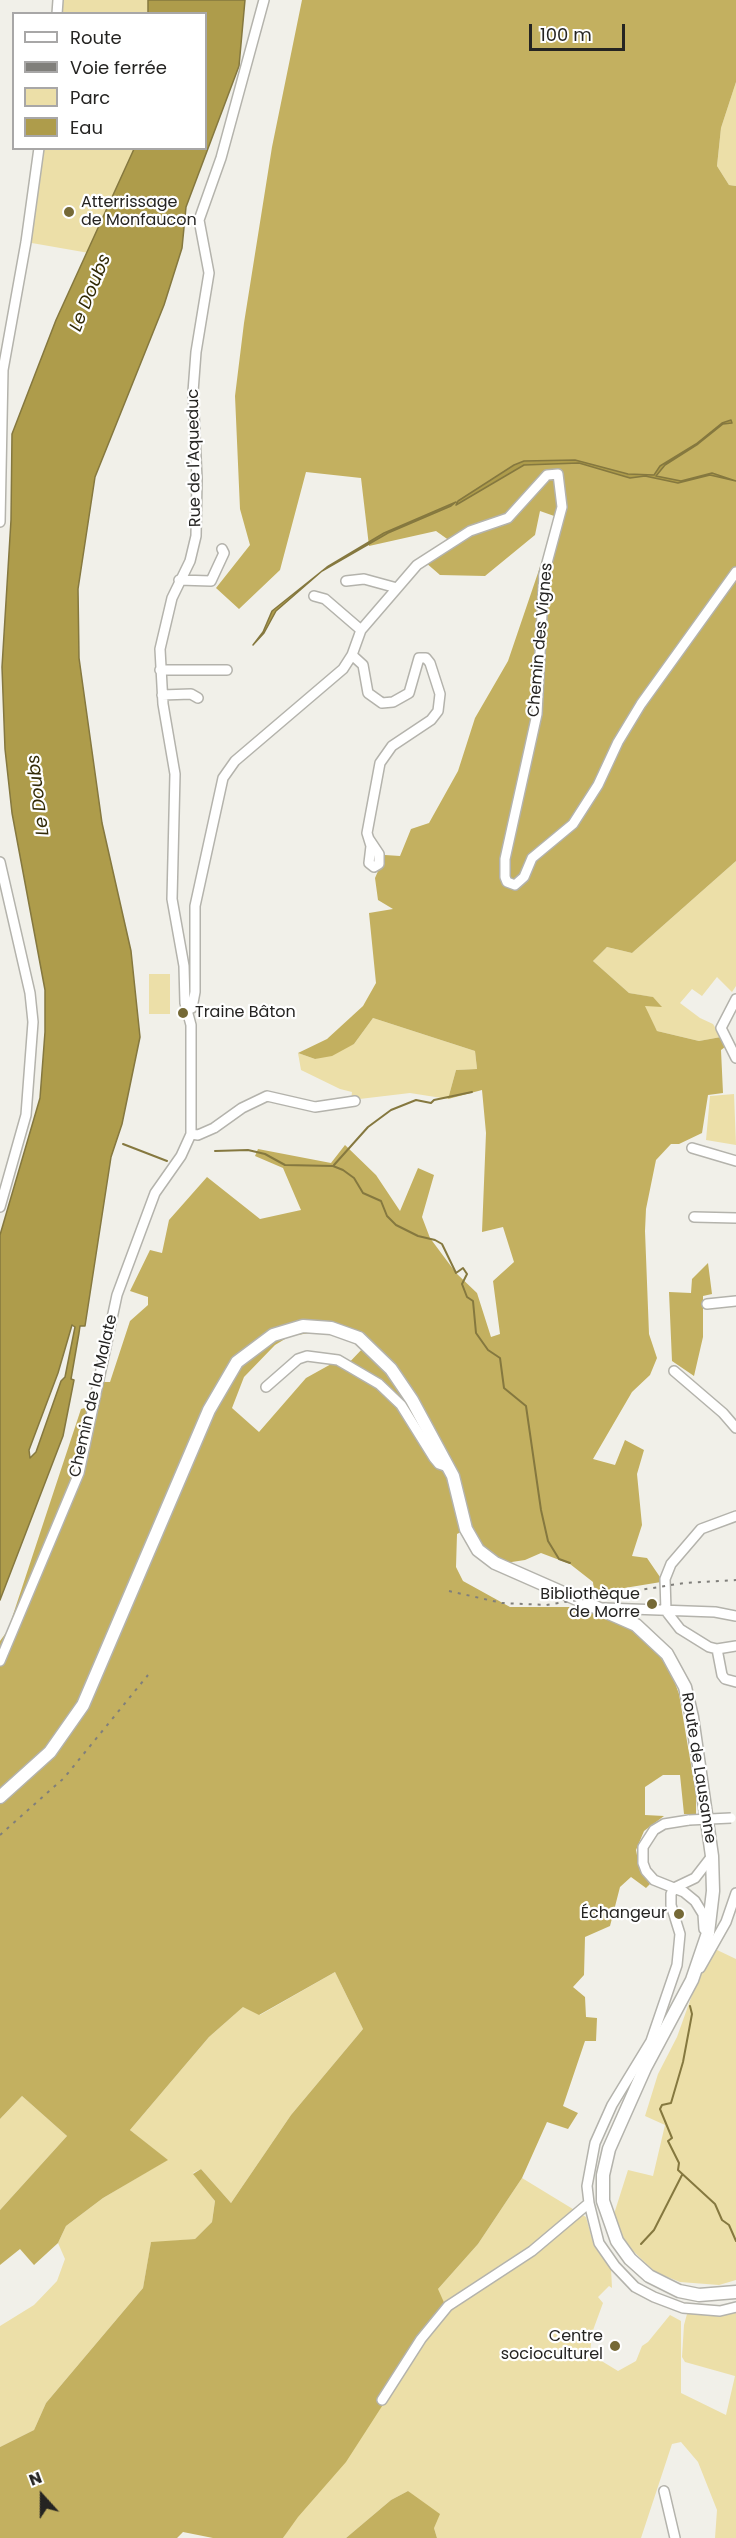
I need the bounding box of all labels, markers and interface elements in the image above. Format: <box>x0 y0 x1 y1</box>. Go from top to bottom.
legend <box>12 12 207 150</box>
scale bar <box>532 12 628 50</box>
text: 100 m <box>540 22 592 47</box>
text: Route <box>70 25 122 50</box>
text: Voie ferrée <box>70 55 167 80</box>
text: Parc <box>70 85 110 110</box>
text: Eau <box>70 115 103 140</box>
place label: Atterrissage de Monfaucon <box>81 193 197 231</box>
marker: Atterrissage de Monfaucon <box>62 205 76 219</box>
water label: Le Doubs <box>66 251 116 335</box>
street label: Rue de l'Aqueduc <box>184 389 206 527</box>
street label: Chemin des Vignes <box>525 562 557 718</box>
water label: Le Doubs <box>23 753 55 837</box>
place label: Traine Bâton <box>195 1003 296 1023</box>
marker: Traine Bâton <box>176 1006 190 1020</box>
street label: Chemin de la Malate <box>66 1313 122 1479</box>
place label: Bibliothèque de Morre <box>540 1585 640 1623</box>
marker: Bibliothèque de Morre <box>645 1597 659 1611</box>
street label: Route de Lausanne <box>677 1691 719 1845</box>
place label: Échangeur <box>581 1904 667 1924</box>
marker: Échangeur <box>672 1907 686 1921</box>
place label: Centre socioculturel <box>501 2327 603 2365</box>
marker: Centre socioculturel <box>608 2339 622 2353</box>
north arrow <box>12 2466 72 2526</box>
text: N <box>26 2466 45 2492</box>

